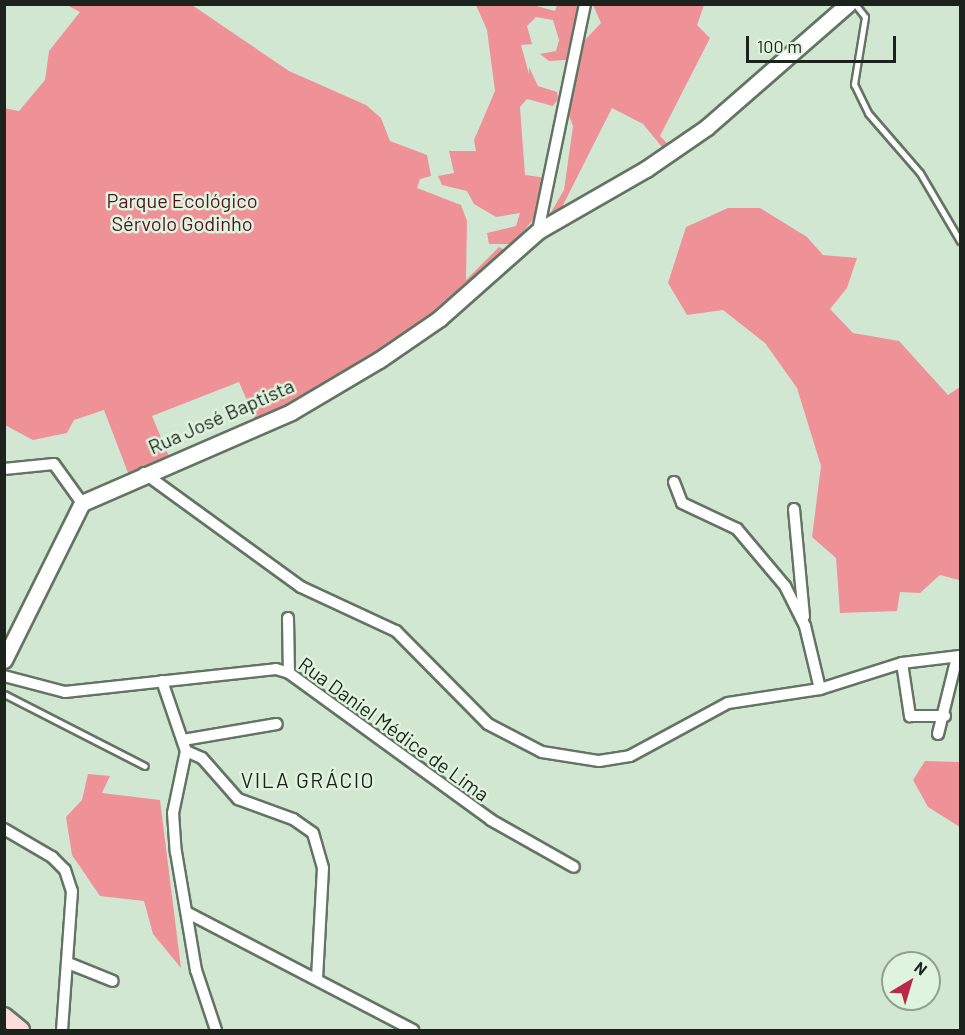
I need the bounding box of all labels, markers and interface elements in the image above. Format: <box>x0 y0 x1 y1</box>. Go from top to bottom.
scale bar <box>749 24 899 62</box>
text: 100 m <box>757 35 802 57</box>
park label: Parque Ecológico Sérvolo Godinho <box>106 189 258 236</box>
street label: Rua José Baptista <box>144 373 298 459</box>
street label: Rua Daniel Médice de Lima <box>294 652 494 806</box>
district label: VILA GRÁCIO <box>241 767 375 793</box>
north arrow <box>881 951 941 1011</box>
text: N <box>911 957 931 979</box>

